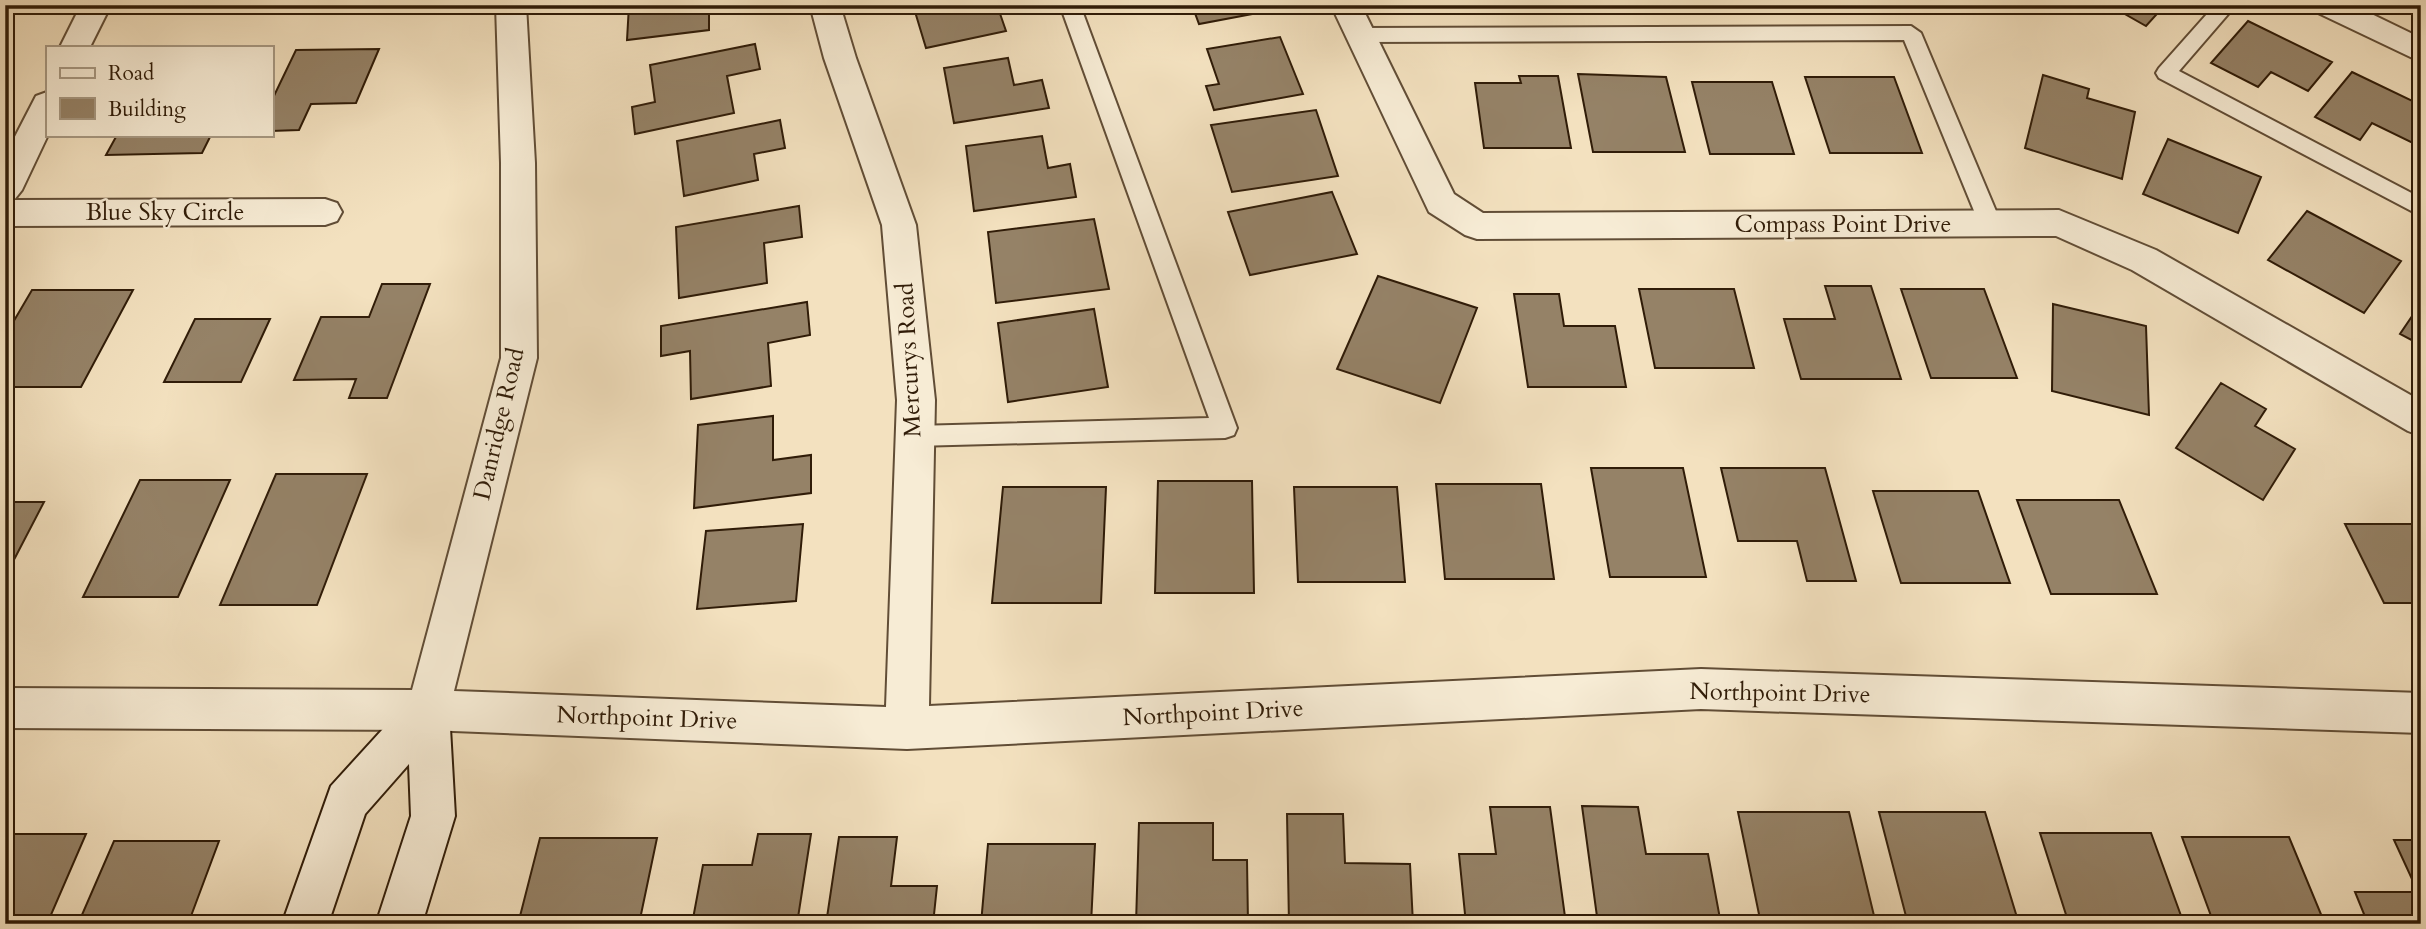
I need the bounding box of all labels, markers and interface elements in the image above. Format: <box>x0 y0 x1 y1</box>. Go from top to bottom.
legend <box>46 46 273 136</box>
text: Road <box>108 59 154 88</box>
text: Building <box>108 95 186 124</box>
street label: Blue Sky Circle <box>86 196 244 229</box>
street label: Compass Point Drive <box>1735 208 1951 241</box>
street label: Mercurys Road <box>888 282 930 438</box>
street label: Danridge Road <box>465 344 533 503</box>
street label: Northpoint Drive <box>1689 675 1871 711</box>
street label: Northpoint Drive <box>1122 692 1304 734</box>
street label: Northpoint Drive <box>556 698 738 738</box>

